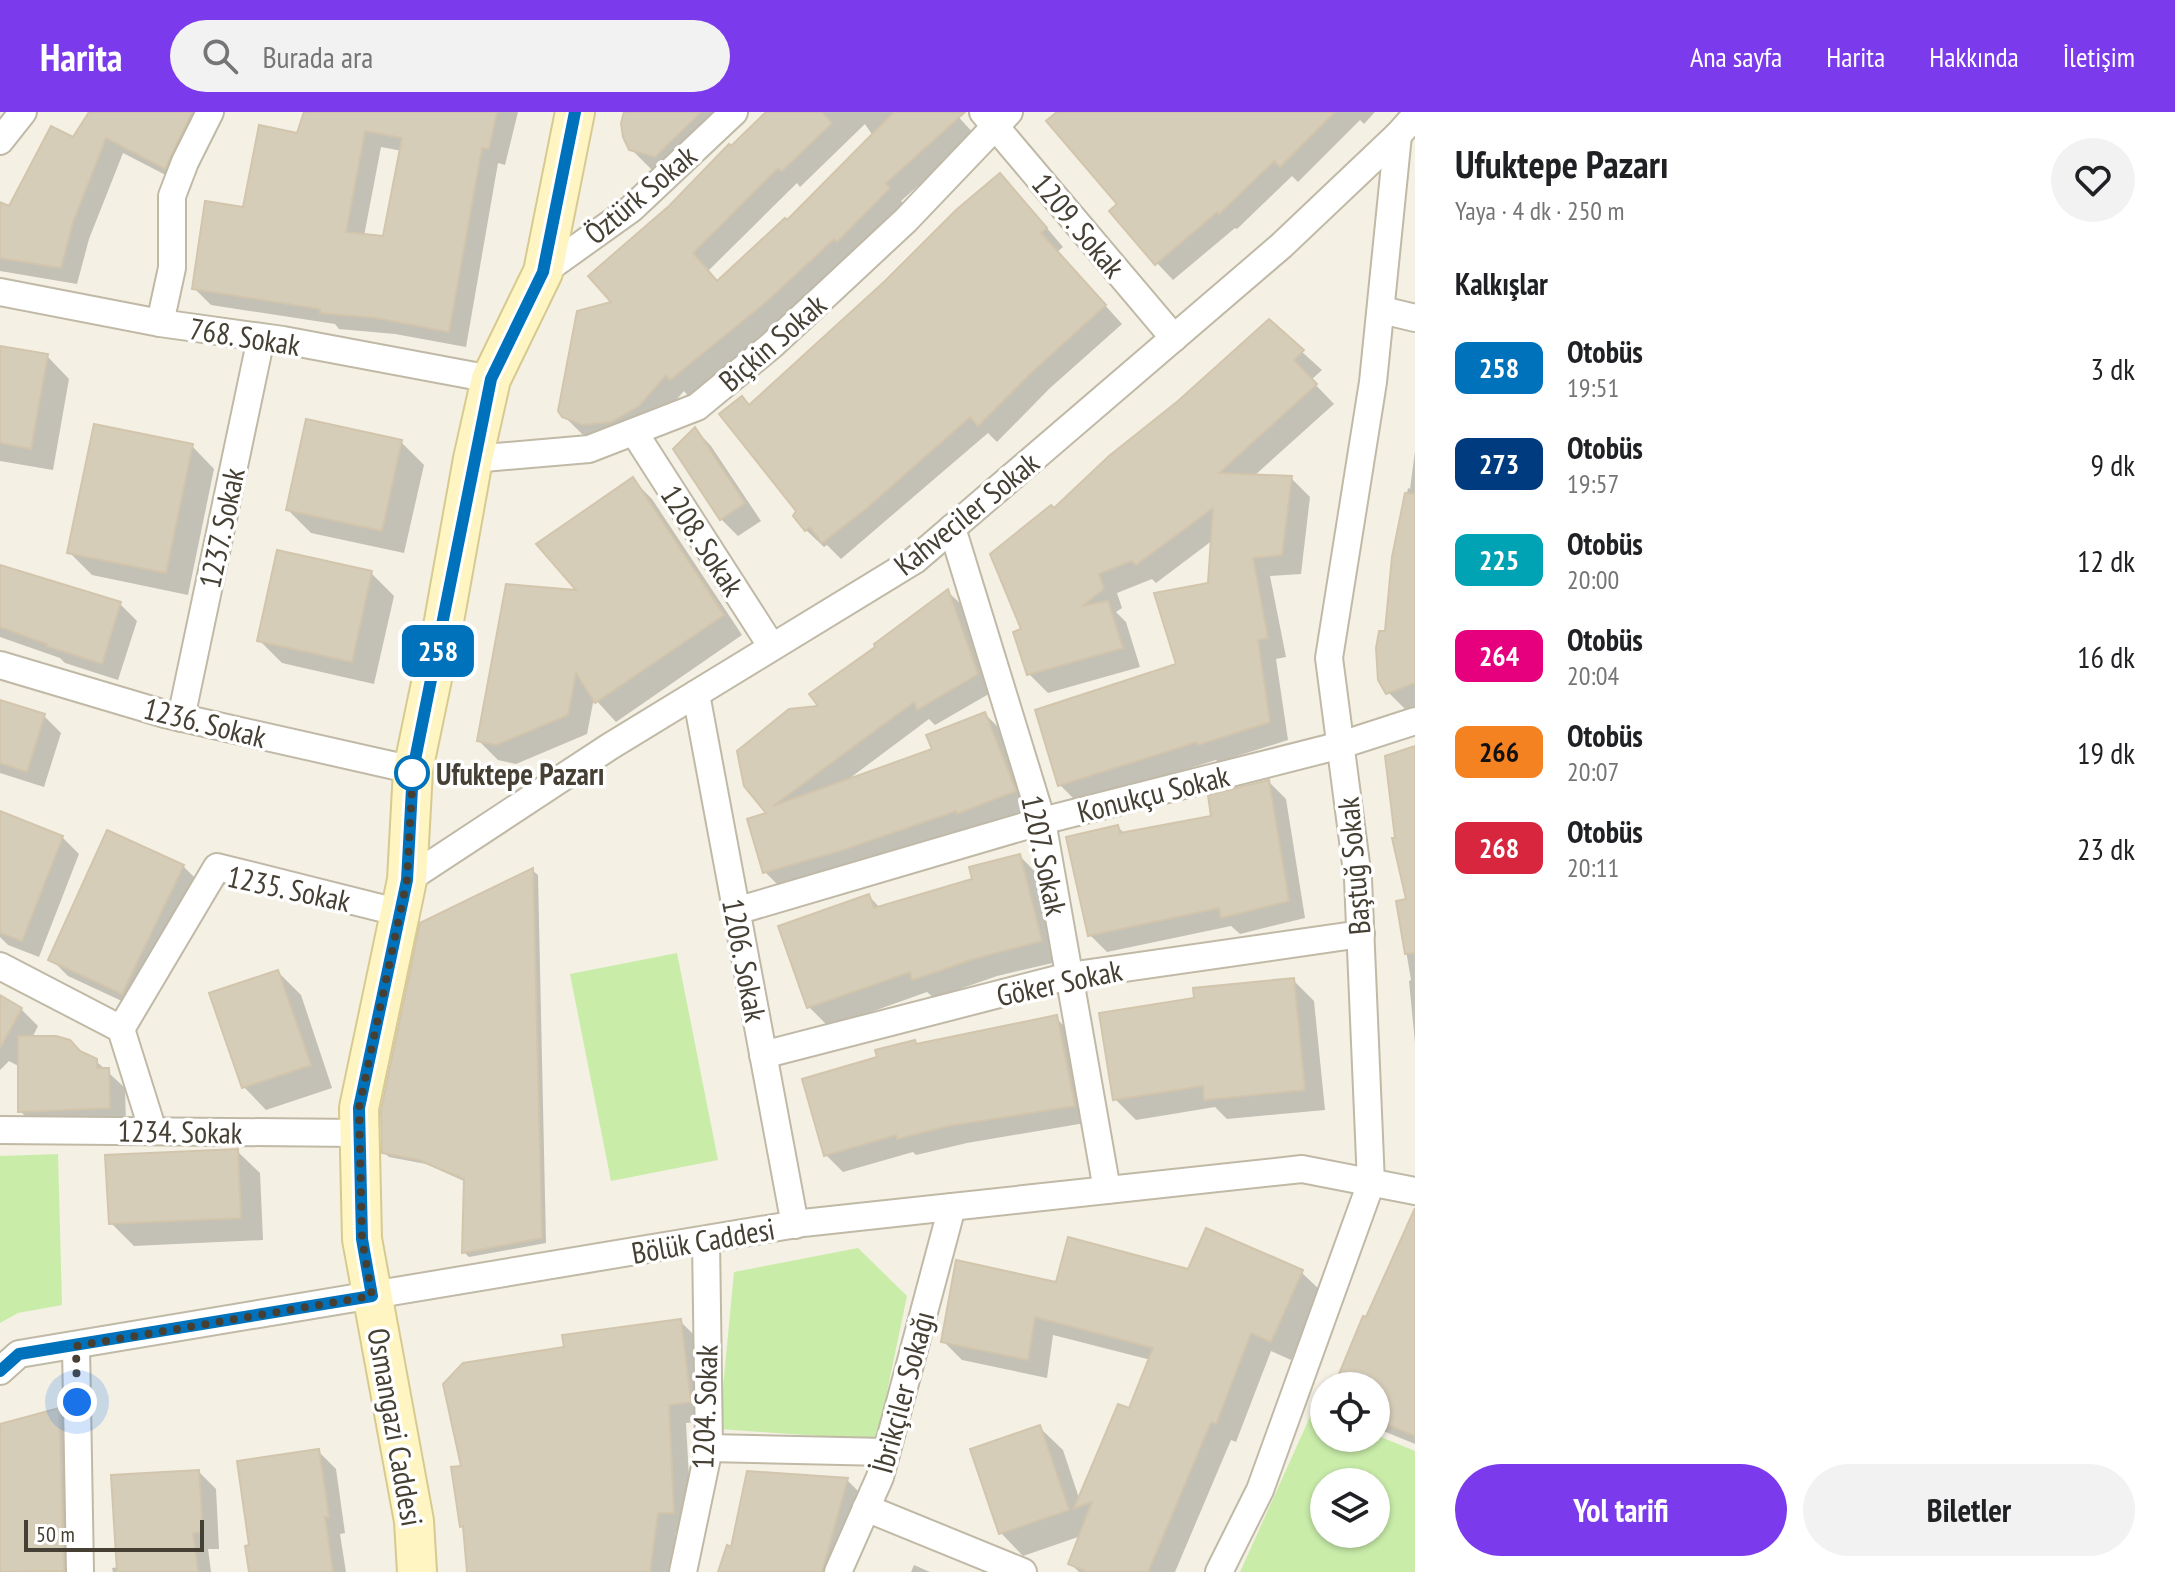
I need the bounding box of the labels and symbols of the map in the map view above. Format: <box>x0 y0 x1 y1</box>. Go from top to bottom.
street label: Öztürk Sokak <box>576 136 704 252</box>
street label: 1209. Sokak <box>1024 165 1134 286</box>
street label: Biçkin Sokak <box>710 284 834 399</box>
street label: 768. Sokak <box>187 308 303 364</box>
street label: Kahveciler Sokak <box>886 442 1047 583</box>
street label: 1237. Sokak <box>189 464 253 592</box>
street label: 1208. Sokak <box>653 477 754 603</box>
line badge: 258 <box>392 625 484 677</box>
street label: 1236. Sokak <box>140 688 271 756</box>
place label: Ufuktepe Pazarı <box>436 754 605 793</box>
street label: Konukçu Sokak <box>1073 755 1233 831</box>
marker: Ufuktepe Pazarı <box>395 756 429 790</box>
street label: 1207. Sokak <box>1013 791 1077 919</box>
street label: Baştuğ Sokak <box>1328 795 1378 936</box>
street label: 1235. Sokak <box>224 856 354 920</box>
street label: 1206. Sokak <box>714 895 776 1025</box>
street label: Göker Sokak <box>993 950 1126 1014</box>
street label: 1234. Sokak <box>117 1110 243 1152</box>
street label: Bölük Caddesi <box>628 1208 778 1272</box>
street label: İbrikçiler Sokağı <box>862 1307 942 1477</box>
street label: Osmangazi Caddesi <box>359 1325 433 1529</box>
street label: 1204. Sokak <box>682 1344 726 1470</box>
your location <box>57 1382 97 1422</box>
scale bar <box>24 1516 204 1552</box>

